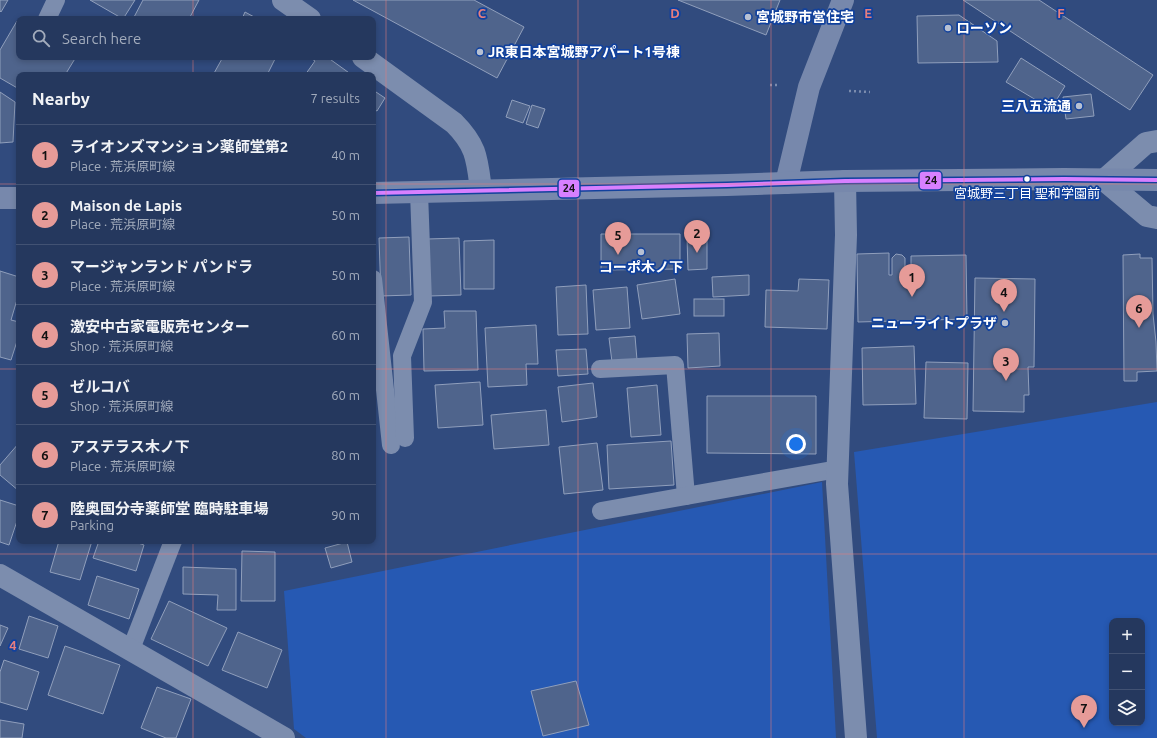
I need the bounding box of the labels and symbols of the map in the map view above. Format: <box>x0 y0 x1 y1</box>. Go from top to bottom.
text: C <box>478 6 487 20</box>
text: D <box>670 6 680 20</box>
text: E <box>864 6 872 20</box>
text: F <box>1057 6 1065 20</box>
place label: 宮城野市営住宅 <box>756 9 854 25</box>
marker: 宮城野市営住宅 <box>743 12 753 22</box>
place label: ローソン <box>956 20 1012 36</box>
marker: ローソン <box>943 23 953 33</box>
place label: JR東日本宮城野アパート1号棟 <box>488 44 680 60</box>
marker: JR東日本宮城野アパート1号棟 <box>475 47 485 57</box>
place label: 三八五流通 <box>1001 98 1071 114</box>
marker: 三八五流通 <box>1074 101 1084 111</box>
line badge: 24 <box>919 171 942 190</box>
text: 24 <box>925 174 937 186</box>
marker: 宮城野三丁目 聖和学園前 <box>1022 174 1032 184</box>
line badge: 24 <box>558 179 580 198</box>
text: 24 <box>563 182 575 194</box>
place label: 宮城野三丁目 聖和学園前 <box>954 186 1100 200</box>
pin: 2 <box>684 220 710 253</box>
pin: 5 <box>605 222 631 255</box>
marker: コーポ木ノ下 <box>636 247 646 257</box>
place label: コーポ木ノ下 <box>599 259 683 275</box>
pin: 1 <box>899 264 925 297</box>
pin: 4 <box>991 279 1017 312</box>
pin: 6 <box>1126 295 1152 328</box>
place label: ニューライトプラザ <box>871 315 997 331</box>
marker: ニューライトプラザ <box>1000 318 1010 328</box>
pin: 3 <box>993 348 1019 381</box>
your location <box>786 434 806 454</box>
text: 4 <box>9 638 17 652</box>
pin: 7 <box>1071 695 1097 728</box>

